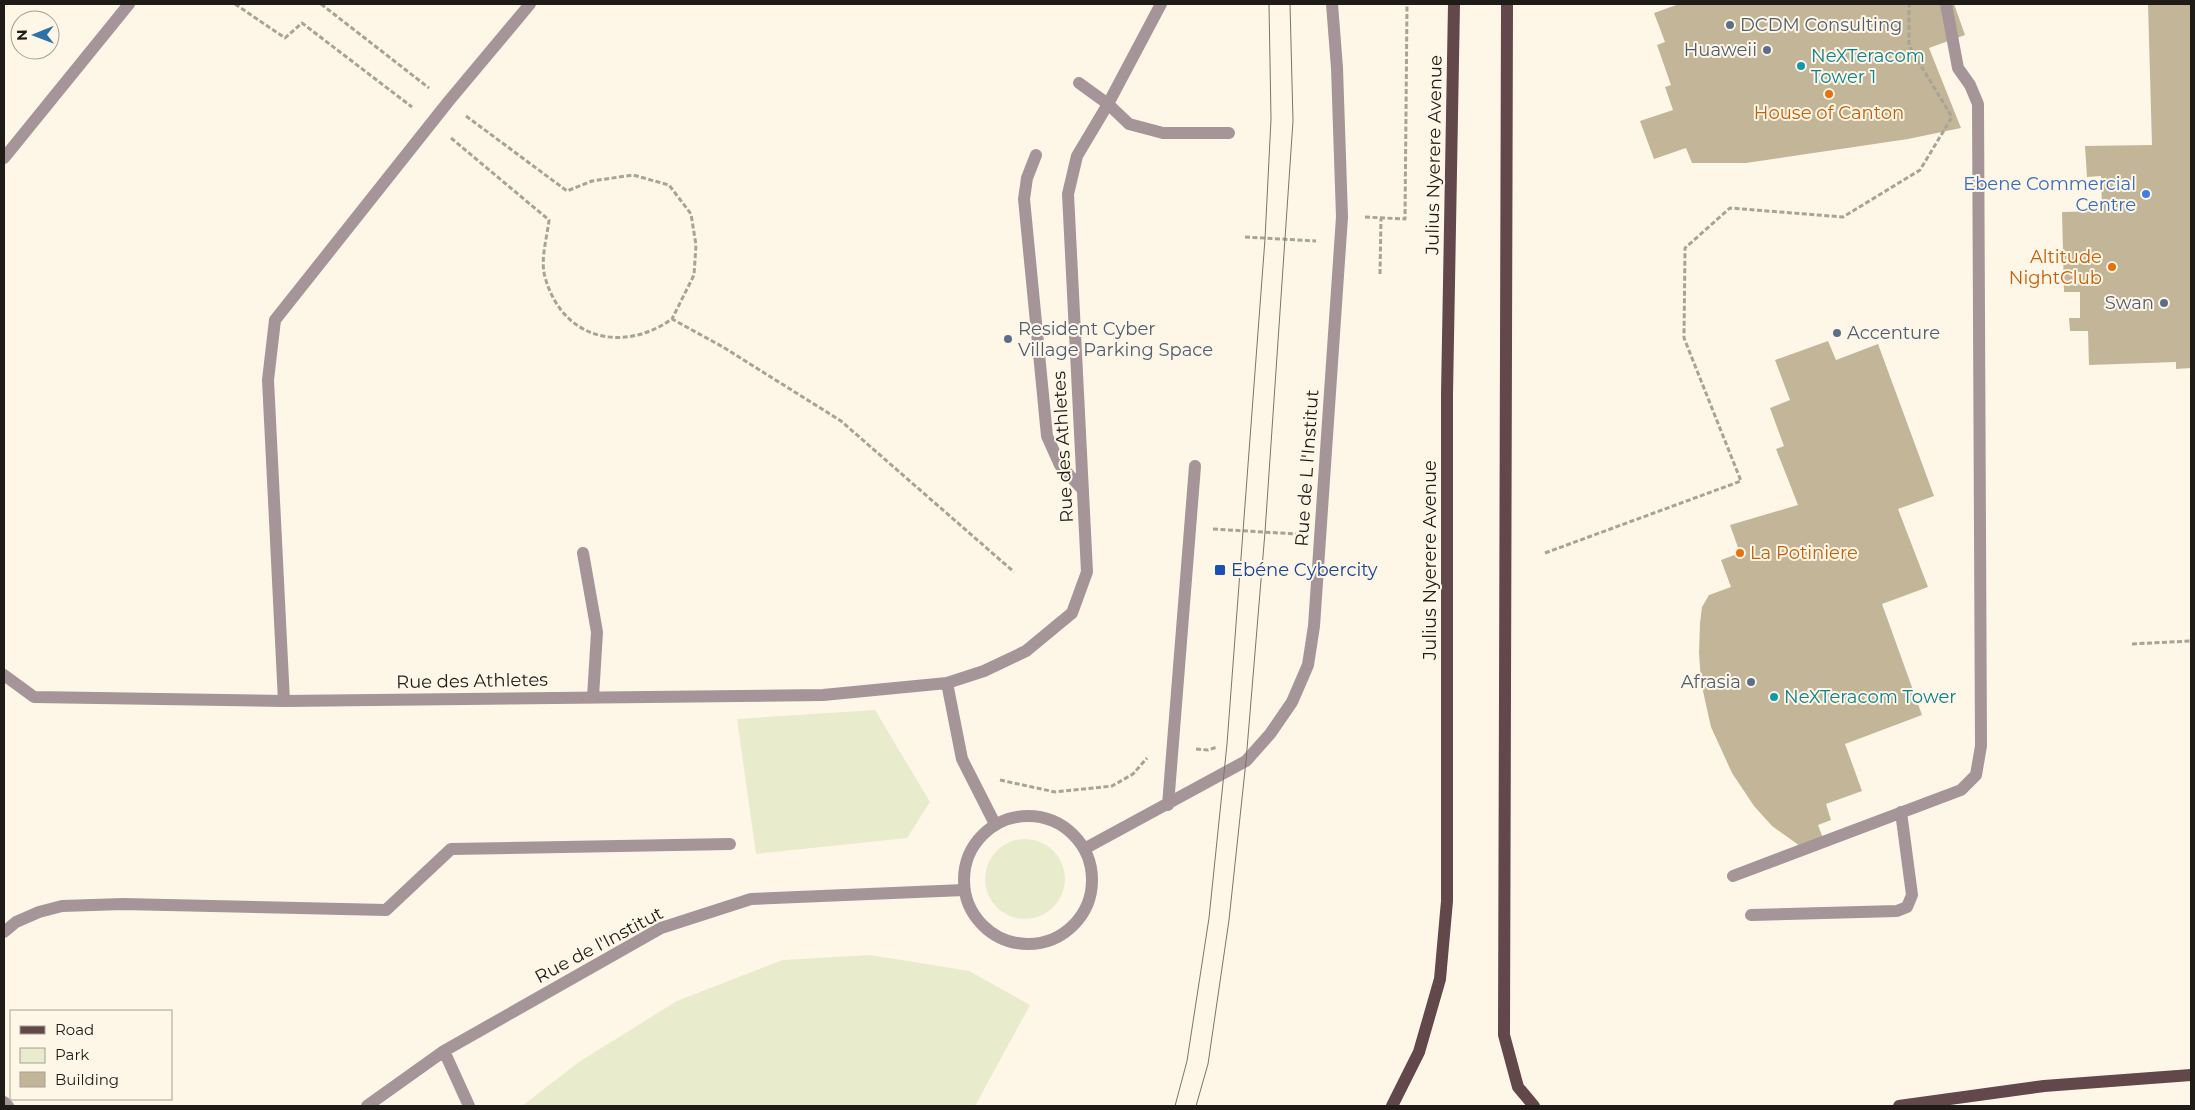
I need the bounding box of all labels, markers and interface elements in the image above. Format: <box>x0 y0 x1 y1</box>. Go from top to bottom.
north arrow <box>10 10 60 60</box>
place label: DCDM Consulting <box>1740 14 1902 36</box>
marker: DCDM Consulting <box>1724 19 1736 31</box>
text: N <box>13 29 31 41</box>
place label: Huaweii <box>1684 39 1757 61</box>
marker: Huaweii <box>1761 44 1773 56</box>
place label: NeXTeracom Tower 1 <box>1811 45 1925 88</box>
street label: Julius Nyerere Avenue <box>1421 55 1447 256</box>
marker: NeXTeracom Tower 1 <box>1795 60 1807 72</box>
marker: House of Canton <box>1823 88 1835 100</box>
place label: House of Canton <box>1754 102 1904 124</box>
place label: Ebene Commercial Centre <box>1963 173 2136 216</box>
marker: Ebene Commercial Centre <box>2140 188 2152 200</box>
place label: Altitude NightClub <box>2009 246 2102 289</box>
marker: Altitude NightClub <box>2106 261 2118 273</box>
place label: Swan <box>2105 292 2154 314</box>
marker: Swan <box>2158 297 2170 309</box>
place label: Resident Cyber Village Parking Space <box>1018 318 1213 361</box>
place label: Accenture <box>1847 322 1940 344</box>
marker: Accenture <box>1831 327 1843 339</box>
marker: Resident Cyber Village Parking Space <box>1002 333 1014 345</box>
street label: Rue des Athletes <box>1048 370 1078 523</box>
street label: Rue de L l'Institut <box>1291 389 1323 547</box>
street label: Julius Nyerere Avenue <box>1419 460 1441 661</box>
place label: La Potiniere <box>1750 542 1858 564</box>
marker: La Potiniere <box>1734 547 1746 559</box>
place label: Ebéne Cybercity <box>1231 559 1378 581</box>
marker: Ebéne Cybercity <box>1213 563 1227 577</box>
street label: Rue des Athletes <box>396 669 548 693</box>
place label: Afrasia <box>1681 671 1741 693</box>
marker: Afrasia <box>1745 676 1757 688</box>
place label: NeXTeracom Tower <box>1784 686 1957 708</box>
marker: NeXTeracom Tower <box>1768 691 1780 703</box>
street label: Rue de l'Institut <box>531 902 667 988</box>
legend <box>10 1010 172 1100</box>
text: Road <box>55 1020 94 1039</box>
text: Park <box>55 1045 89 1064</box>
text: Building <box>55 1070 119 1089</box>

